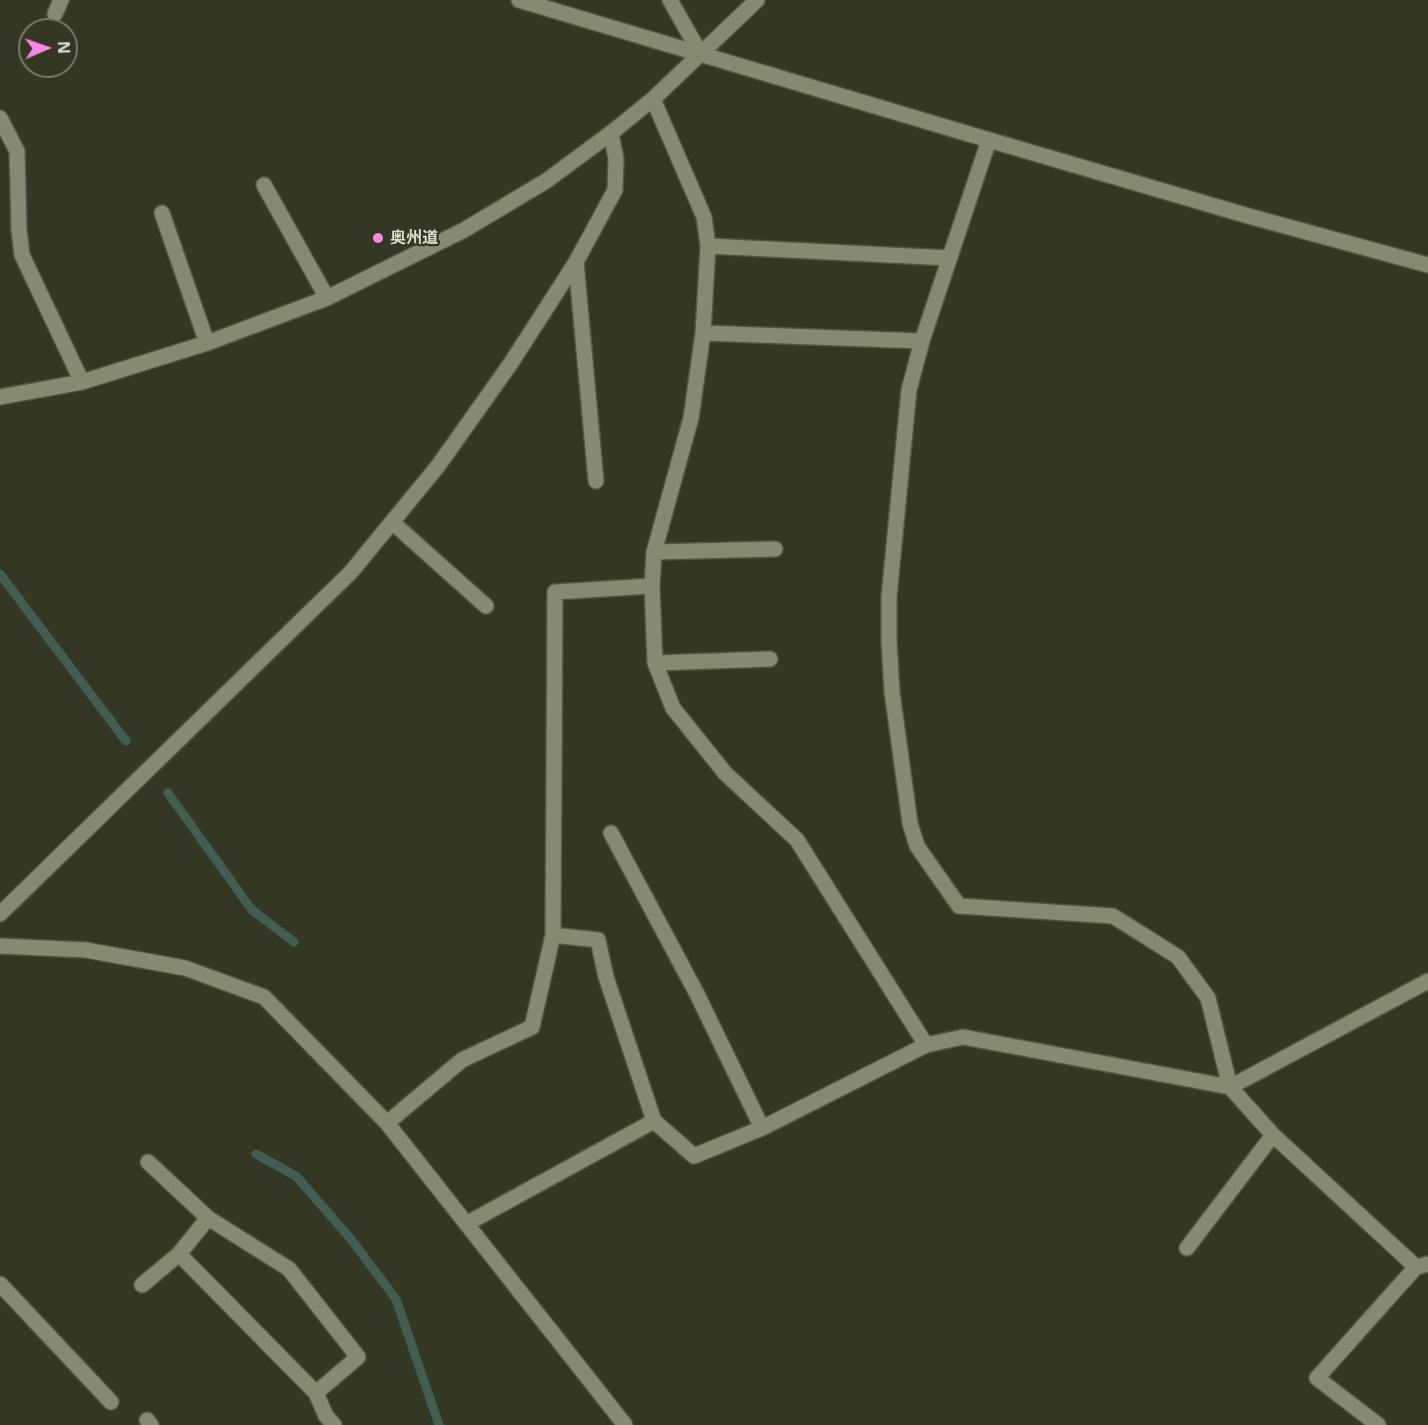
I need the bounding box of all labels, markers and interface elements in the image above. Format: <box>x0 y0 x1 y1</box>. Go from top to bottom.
north arrow <box>18 18 78 78</box>
text: N <box>53 41 75 54</box>
place label: 奥州道 <box>390 228 438 248</box>
marker: 奥州道 <box>371 231 385 245</box>

